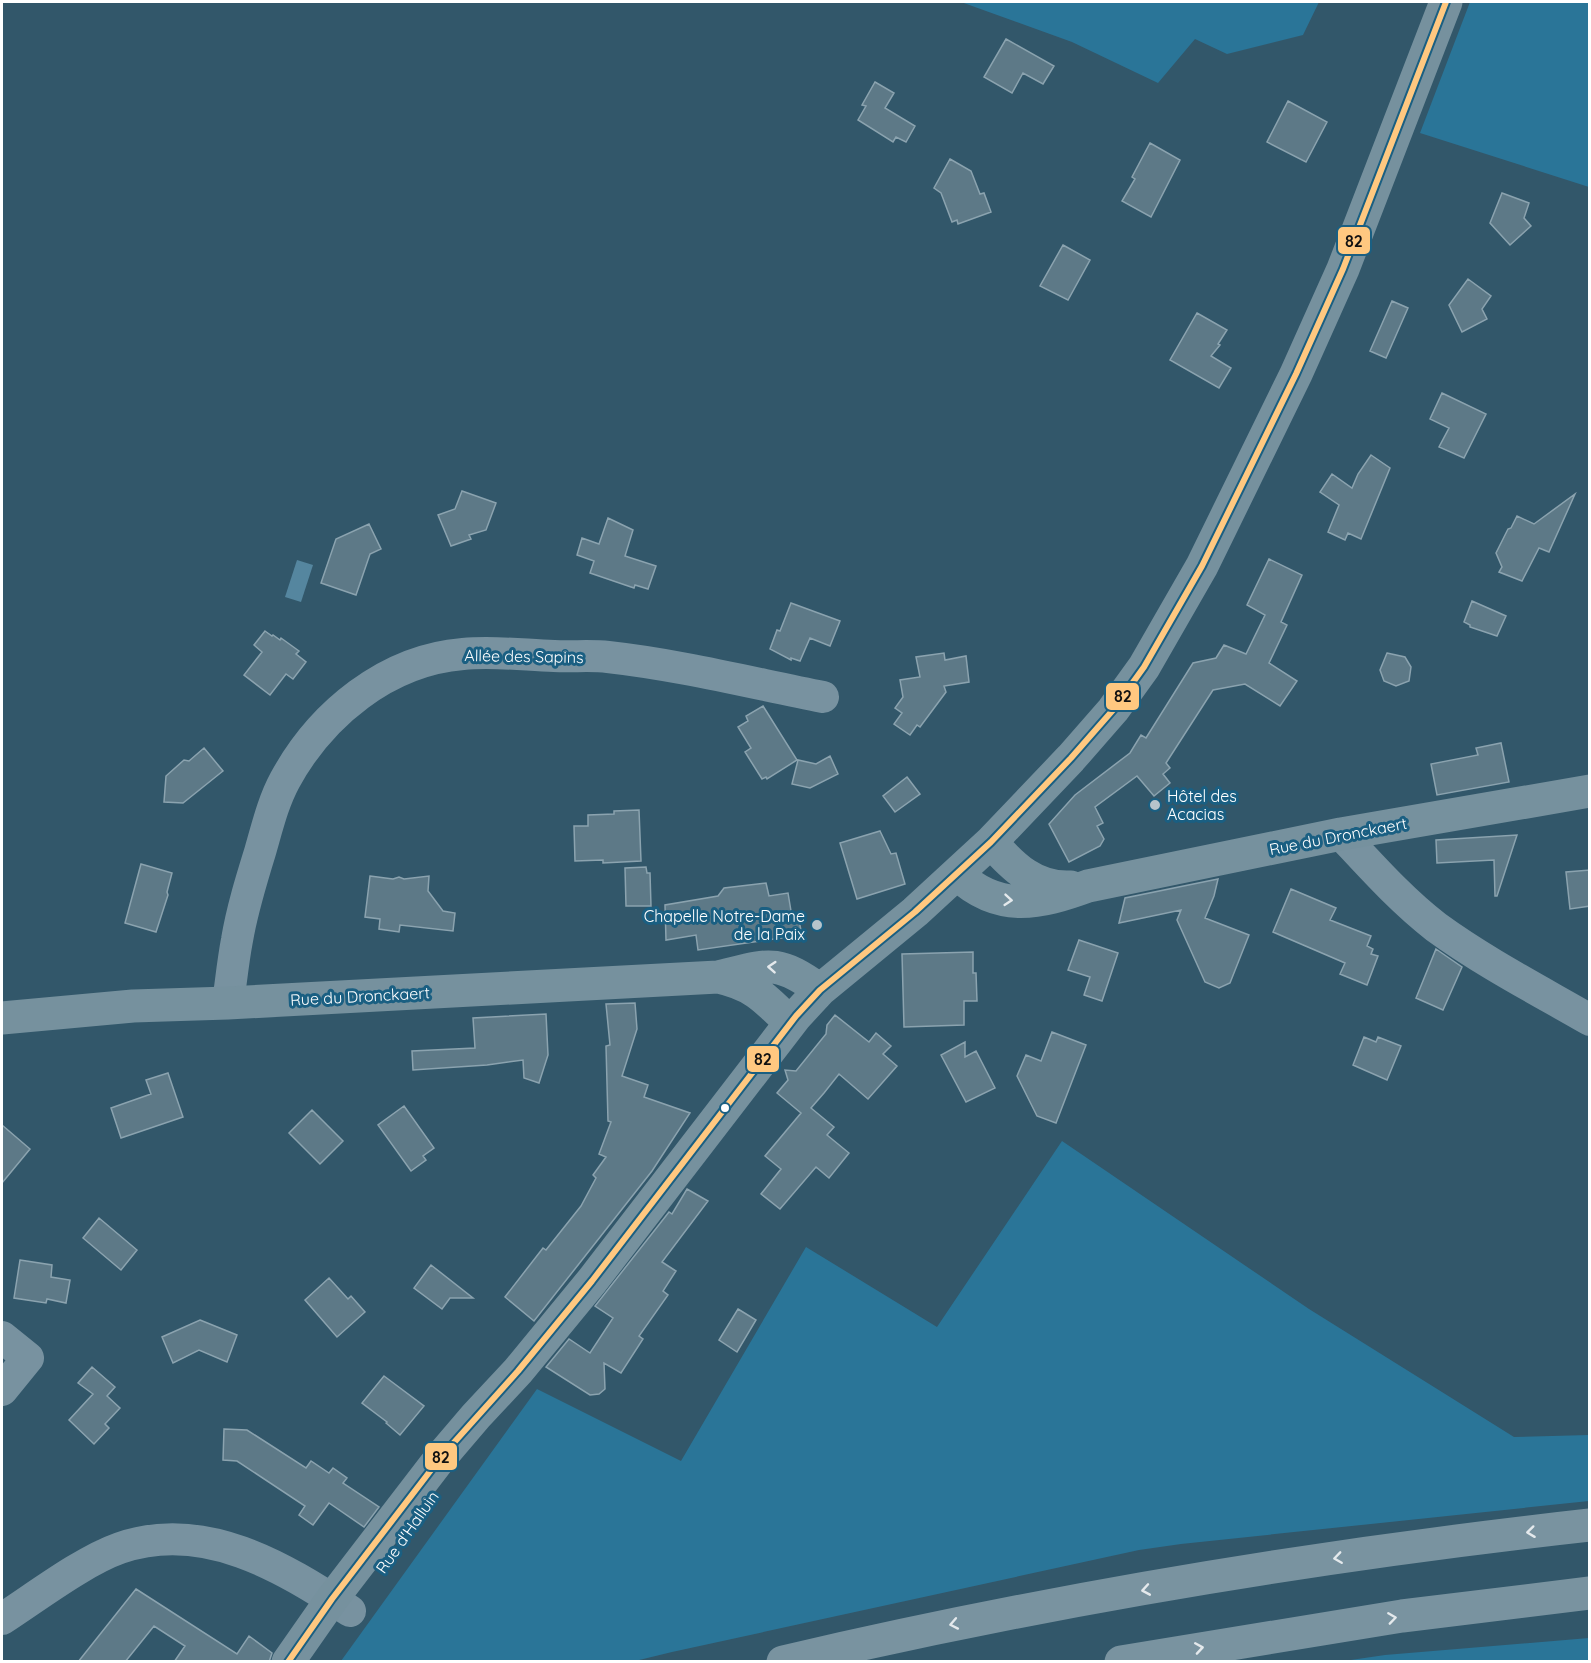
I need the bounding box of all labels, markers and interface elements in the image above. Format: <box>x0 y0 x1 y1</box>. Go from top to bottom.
line badge: 82 <box>1337 226 1371 255</box>
text: 82 <box>1345 231 1363 251</box>
street label: Allée des Sapins <box>464 645 584 667</box>
line badge: 82 <box>1105 682 1140 711</box>
text: 82 <box>1114 686 1132 706</box>
place label: Hôtel des Acacias <box>1167 786 1237 824</box>
marker: Hôtel des Acacias <box>1148 798 1162 812</box>
street label: Rue du Dronckaert <box>1267 813 1409 859</box>
one-way arrow <box>1004 894 1013 907</box>
place label: Chapelle Notre-Dame de la Paix <box>644 906 805 944</box>
marker: Chapelle Notre-Dame de la Paix <box>810 918 824 932</box>
one-way arrow <box>767 961 776 974</box>
street label: Rue du Dronckaert <box>290 982 430 1010</box>
line badge: 82 <box>746 1045 780 1073</box>
text: 82 <box>754 1049 772 1069</box>
unlabelled marker <box>719 1102 731 1114</box>
line badge: 82 <box>424 1442 458 1471</box>
text: 82 <box>432 1447 450 1467</box>
street label: Rue d'Halluin <box>371 1487 443 1577</box>
one-way arrow <box>1527 1525 1536 1537</box>
one-way arrow <box>1334 1551 1343 1563</box>
one-way arrow <box>1141 1583 1150 1595</box>
one-way arrow <box>1387 1612 1396 1624</box>
one-way arrow <box>949 1617 959 1630</box>
one-way arrow <box>1194 1642 1204 1654</box>

